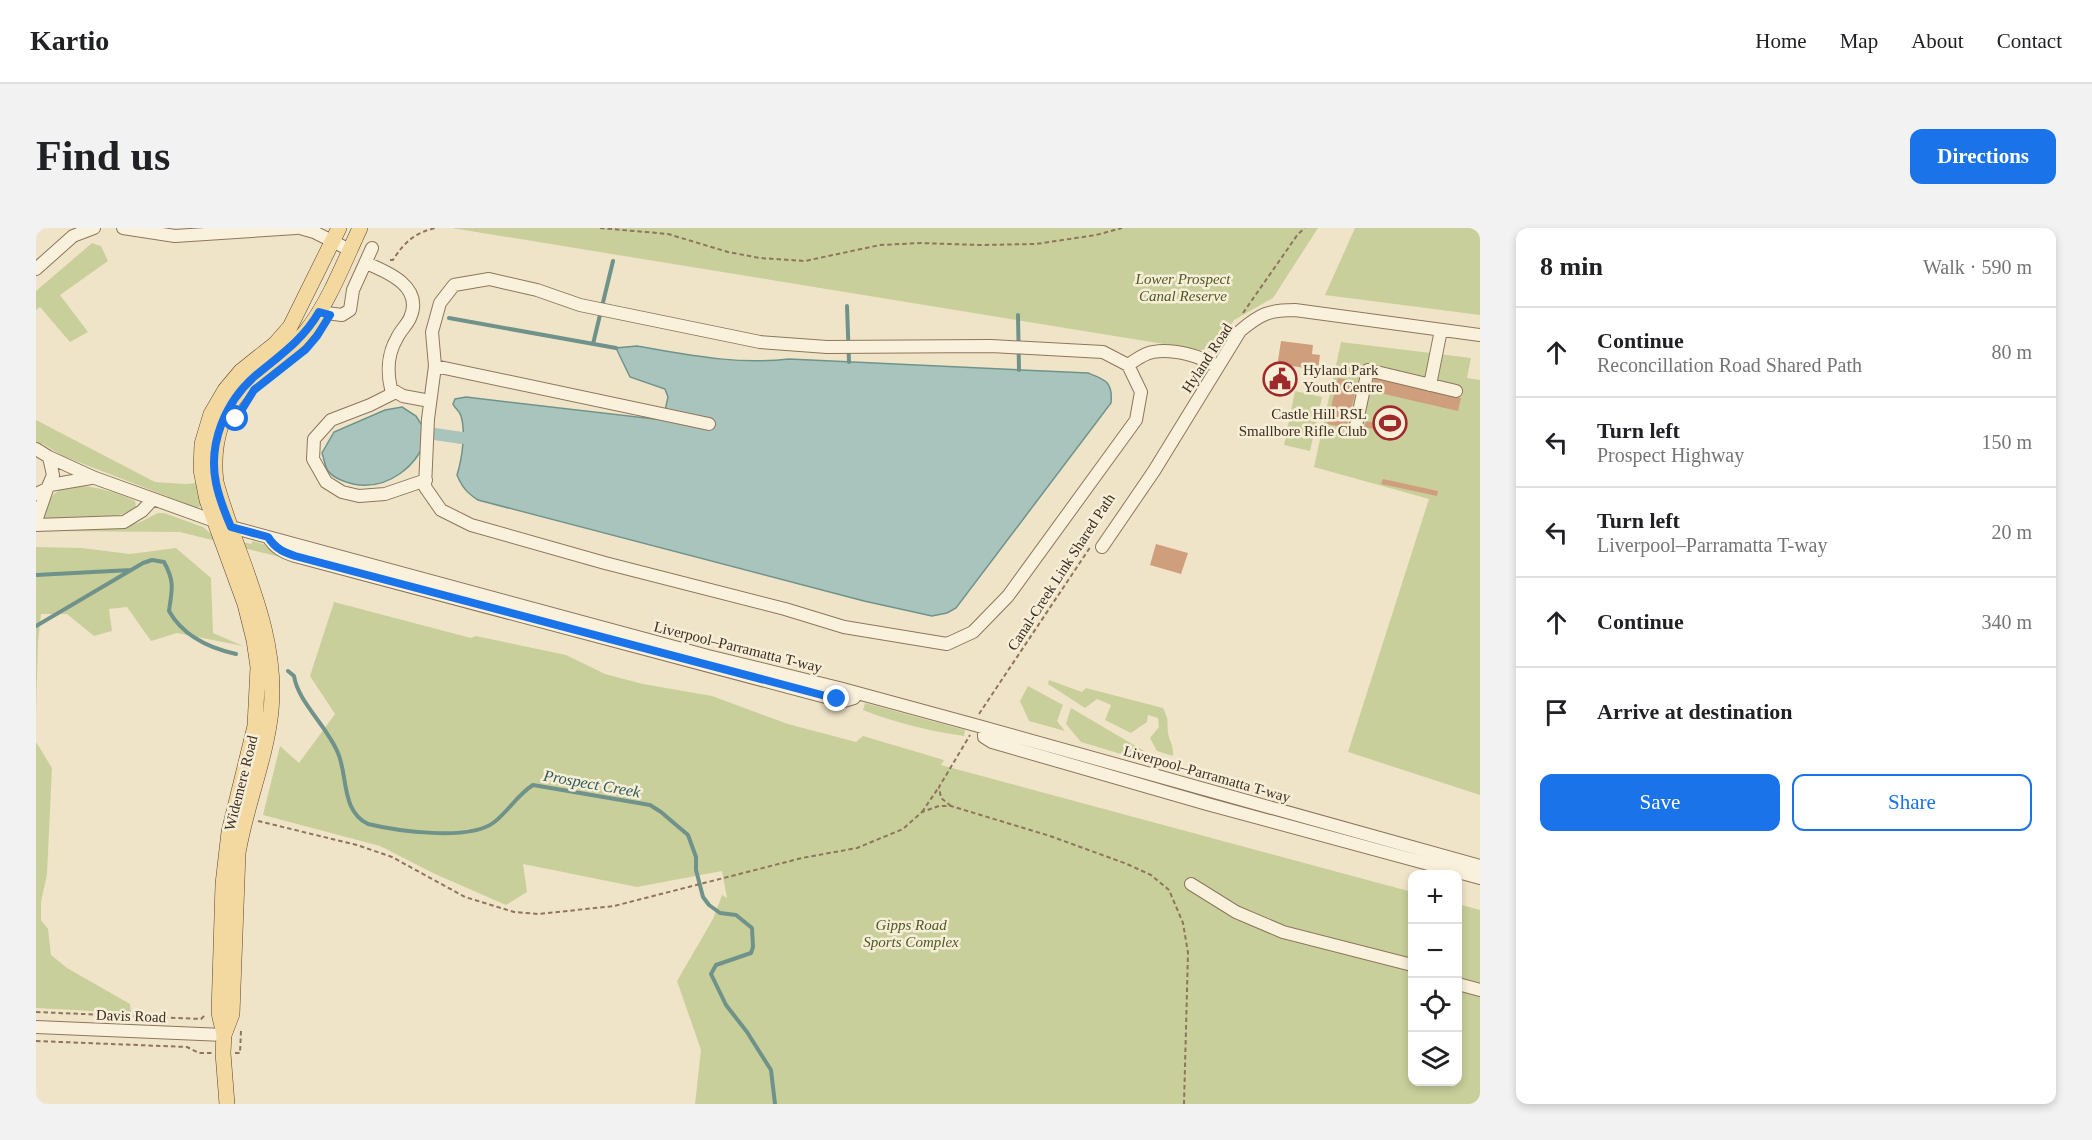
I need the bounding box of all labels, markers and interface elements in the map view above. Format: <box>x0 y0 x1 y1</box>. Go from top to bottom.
text: Kartio <box>30 25 109 56</box>
text: Home <box>1755 29 1807 53</box>
text: Map <box>1840 29 1878 53</box>
text: About <box>1911 29 1964 53</box>
text: Contact <box>1997 29 2062 53</box>
button: Directions <box>1910 129 2056 184</box>
text: Find us <box>36 133 170 179</box>
text: 8 min <box>1540 252 1603 281</box>
text: Walk · 590 m <box>1923 256 2032 278</box>
park label: Lower Prospect Canal Reserve <box>1135 271 1231 304</box>
street label: Hyland Road <box>1179 320 1236 396</box>
text: Continue <box>1597 328 1684 353</box>
icon: ahead <box>1540 336 1573 369</box>
text: 80 m <box>1991 341 2032 363</box>
text: Reconcillation Road Shared Path <box>1597 354 1862 376</box>
public building icon: Hyland Park Youth Centre <box>1262 361 1298 397</box>
place label: Hyland Park Youth Centre <box>1303 362 1383 395</box>
route start <box>222 405 248 431</box>
sports icon: Castle Hill RSL Smallbore Rifle Club <box>1372 405 1408 441</box>
place label: Castle Hill RSL Smallbore Rifle Club <box>1239 406 1367 439</box>
text: Turn left <box>1597 418 1680 443</box>
icon: left <box>1540 426 1573 459</box>
text: 150 m <box>1981 431 2032 453</box>
text: Prospect Highway <box>1597 444 1744 466</box>
street label: Canal-Creek Link Shared Path <box>1004 490 1118 653</box>
text: Turn left <box>1597 508 1680 533</box>
icon: left <box>1540 516 1573 549</box>
text: 20 m <box>1991 521 2032 543</box>
text: Liverpool–Parramatta T-way <box>1597 534 1828 556</box>
icon: ahead <box>1540 606 1573 639</box>
text: Continue <box>1597 609 1684 634</box>
text: 340 m <box>1981 611 2032 633</box>
street label: Liverpool–Parramatta T-way <box>652 618 824 676</box>
route end <box>823 685 849 711</box>
icon: arrive <box>1540 696 1573 729</box>
text: Arrive at destination <box>1597 699 1793 724</box>
street label: Widemere Road <box>221 733 261 832</box>
street label: Liverpool–Parramatta T-way <box>1122 742 1293 806</box>
water label: Prospect Creek <box>541 766 642 802</box>
button: Save <box>1540 774 1780 831</box>
button: Share <box>1792 774 2032 831</box>
map controls <box>1408 870 1462 1086</box>
button: + <box>1408 870 1462 924</box>
park label: Gipps Road Sports Complex <box>863 917 959 950</box>
button: − <box>1408 924 1462 978</box>
button: locate <box>1408 978 1462 1032</box>
street label: Davis Road <box>96 1007 167 1025</box>
button: layers <box>1408 1032 1462 1086</box>

